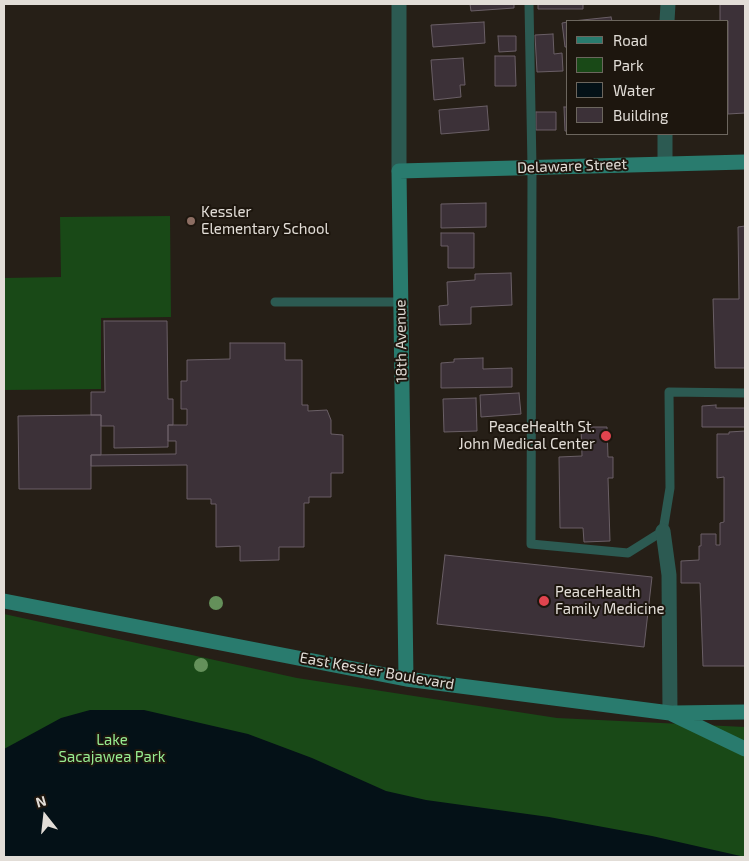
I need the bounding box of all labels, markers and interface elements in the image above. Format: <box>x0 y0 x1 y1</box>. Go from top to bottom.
legend <box>566 20 729 135</box>
text: Road <box>613 31 648 49</box>
text: Park <box>613 56 644 74</box>
text: Water <box>613 81 655 99</box>
text: Building <box>613 106 668 124</box>
street label: Delaware Street <box>517 155 627 177</box>
place label: Kessler Elementary School <box>201 203 329 238</box>
marker: Kessler Elementary School <box>185 215 197 227</box>
street label: 18th Avenue <box>391 299 411 383</box>
place label: PeaceHealth St. John Medical Center <box>459 418 595 453</box>
marker: PeaceHealth St. John Medical Center <box>599 429 613 443</box>
place label: PeaceHealth Family Medicine <box>555 583 665 618</box>
marker: PeaceHealth Family Medicine <box>537 594 551 608</box>
street label: East Kessler Boulevard <box>298 649 456 693</box>
park label: Lake Sacajawea Park <box>59 731 165 766</box>
north arrow <box>20 791 70 841</box>
text: N <box>34 792 48 811</box>

